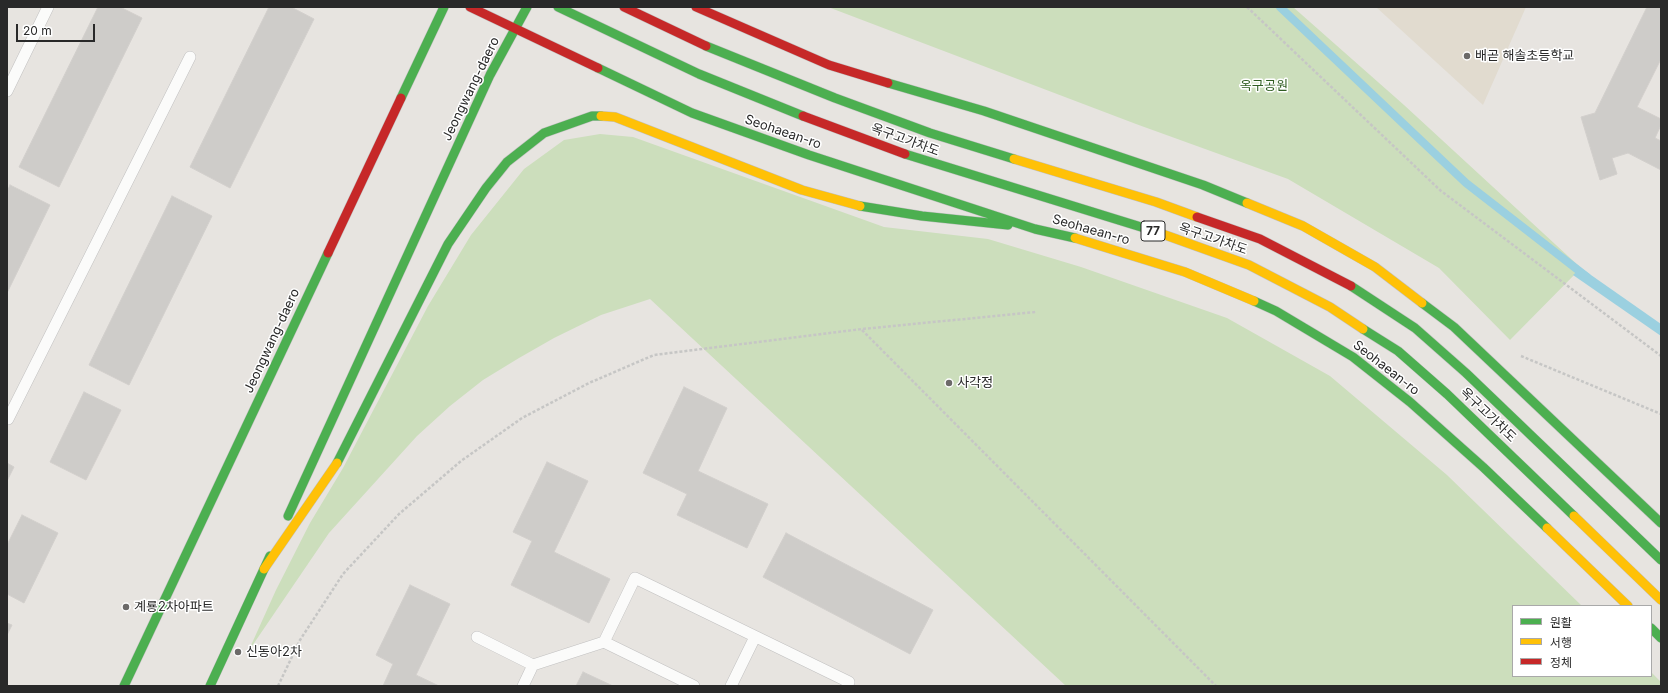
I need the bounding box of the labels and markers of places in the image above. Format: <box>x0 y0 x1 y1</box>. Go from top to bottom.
place label: 배곧 해솔초등학교 <box>1475 48 1574 64</box>
marker: 배곧 해솔초등학교 <box>1462 51 1472 61</box>
place label: 사각정 <box>957 375 993 391</box>
marker: 사각정 <box>944 378 954 388</box>
place label: 계룡2차아파트 <box>134 599 214 615</box>
marker: 계룡2차아파트 <box>121 602 131 612</box>
place label: 신동아2차 <box>246 644 302 660</box>
marker: 신동아2차 <box>233 647 243 657</box>

